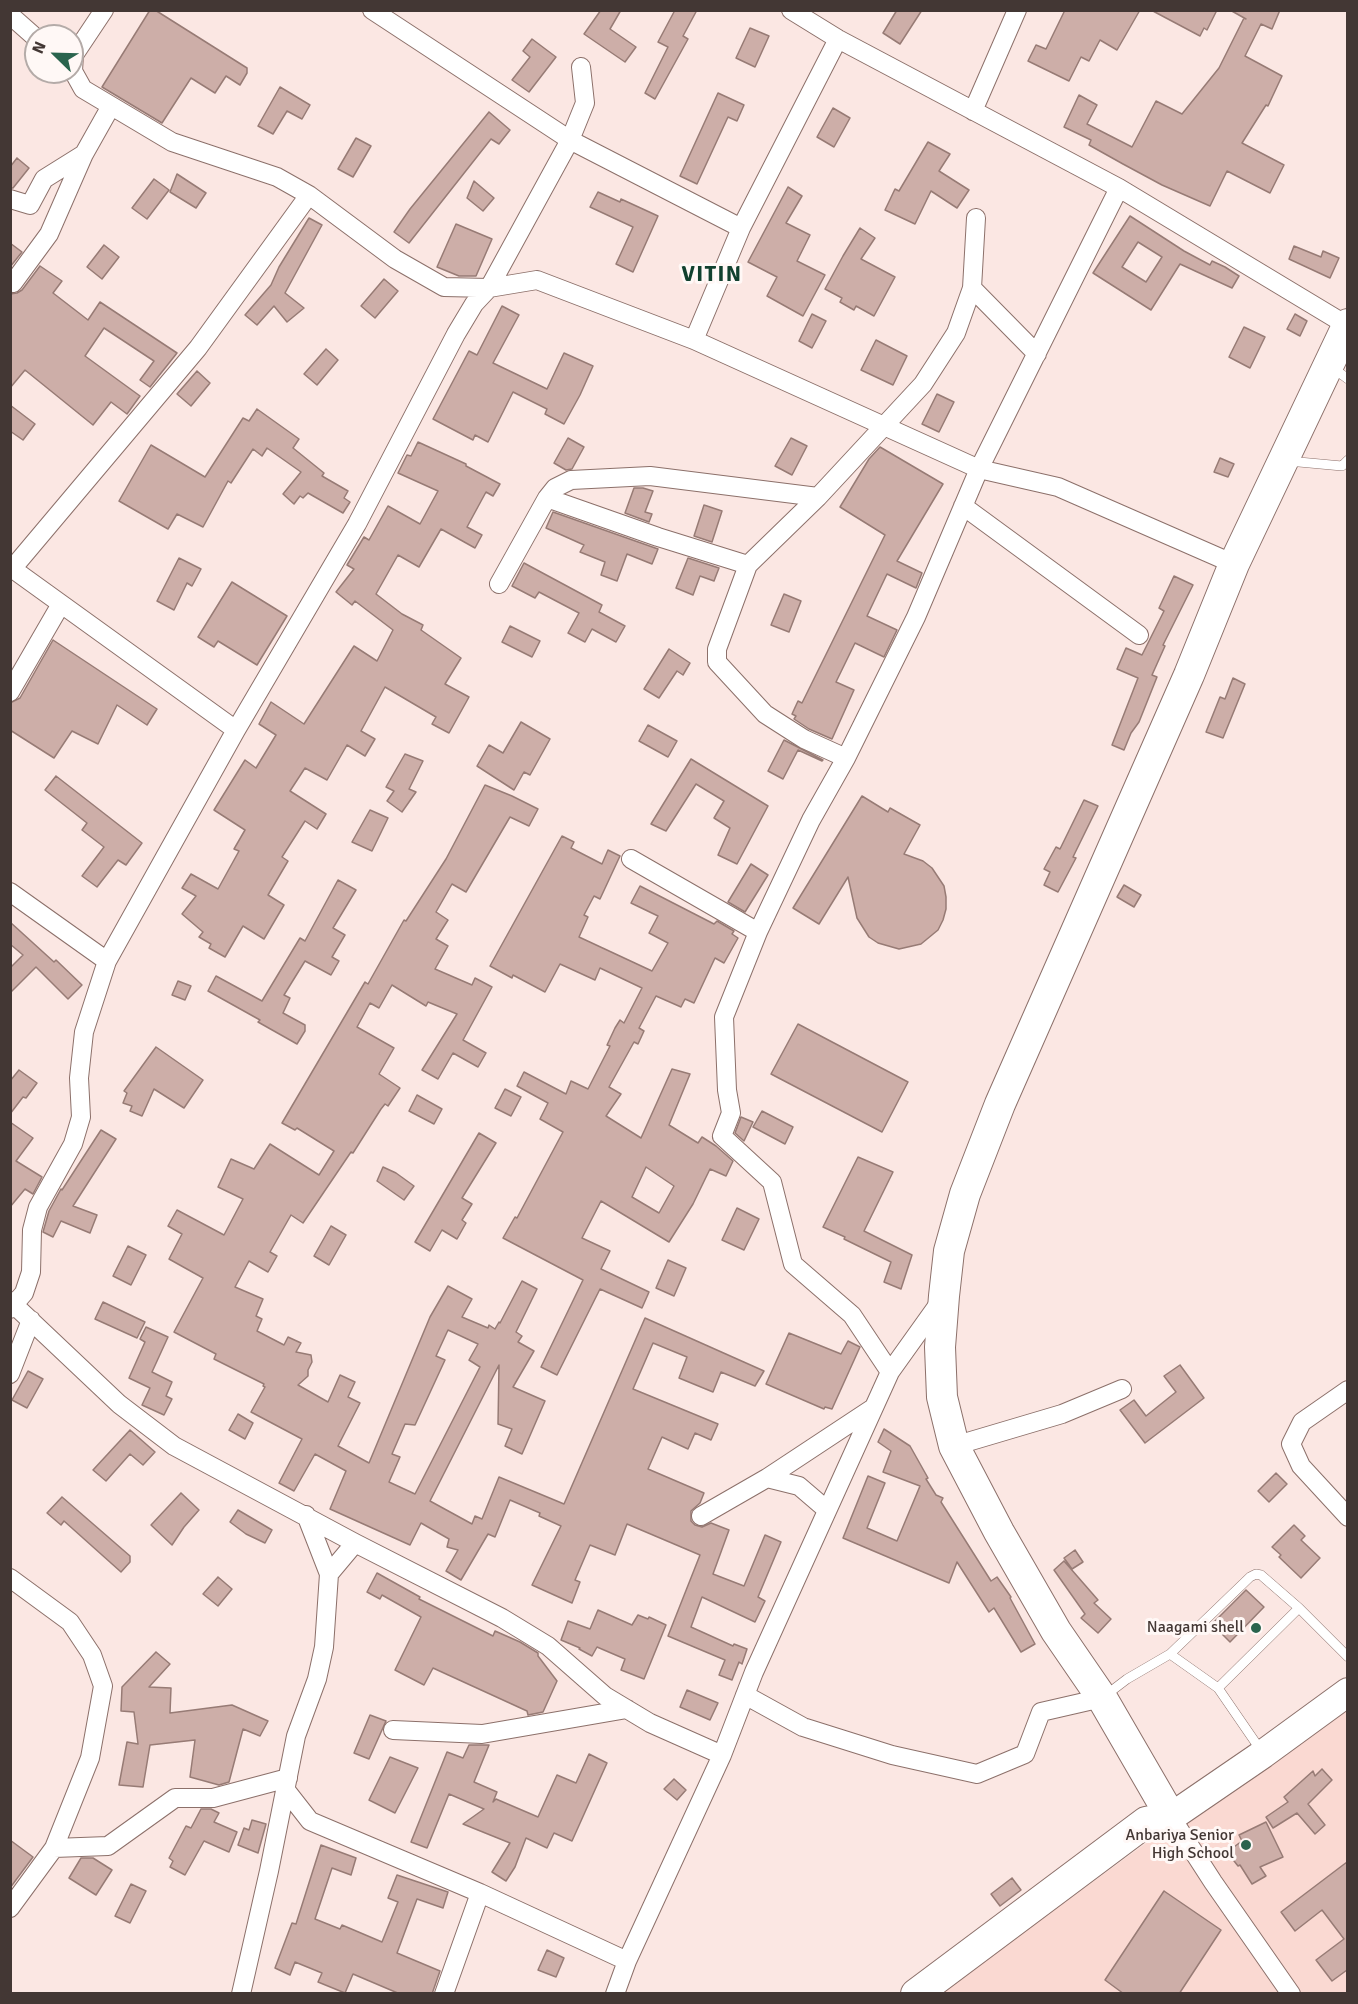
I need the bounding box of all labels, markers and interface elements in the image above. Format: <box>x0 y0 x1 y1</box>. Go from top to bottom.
north arrow <box>24 24 84 84</box>
text: N <box>28 39 51 57</box>
district label: VITIN <box>681 262 743 288</box>
place label: Naagami shell <box>1147 1618 1244 1638</box>
marker: Naagami shell <box>1249 1621 1263 1635</box>
place label: Anbariya Senior High School <box>1126 1826 1234 1864</box>
marker: Anbariya Senior High School <box>1239 1838 1253 1852</box>

